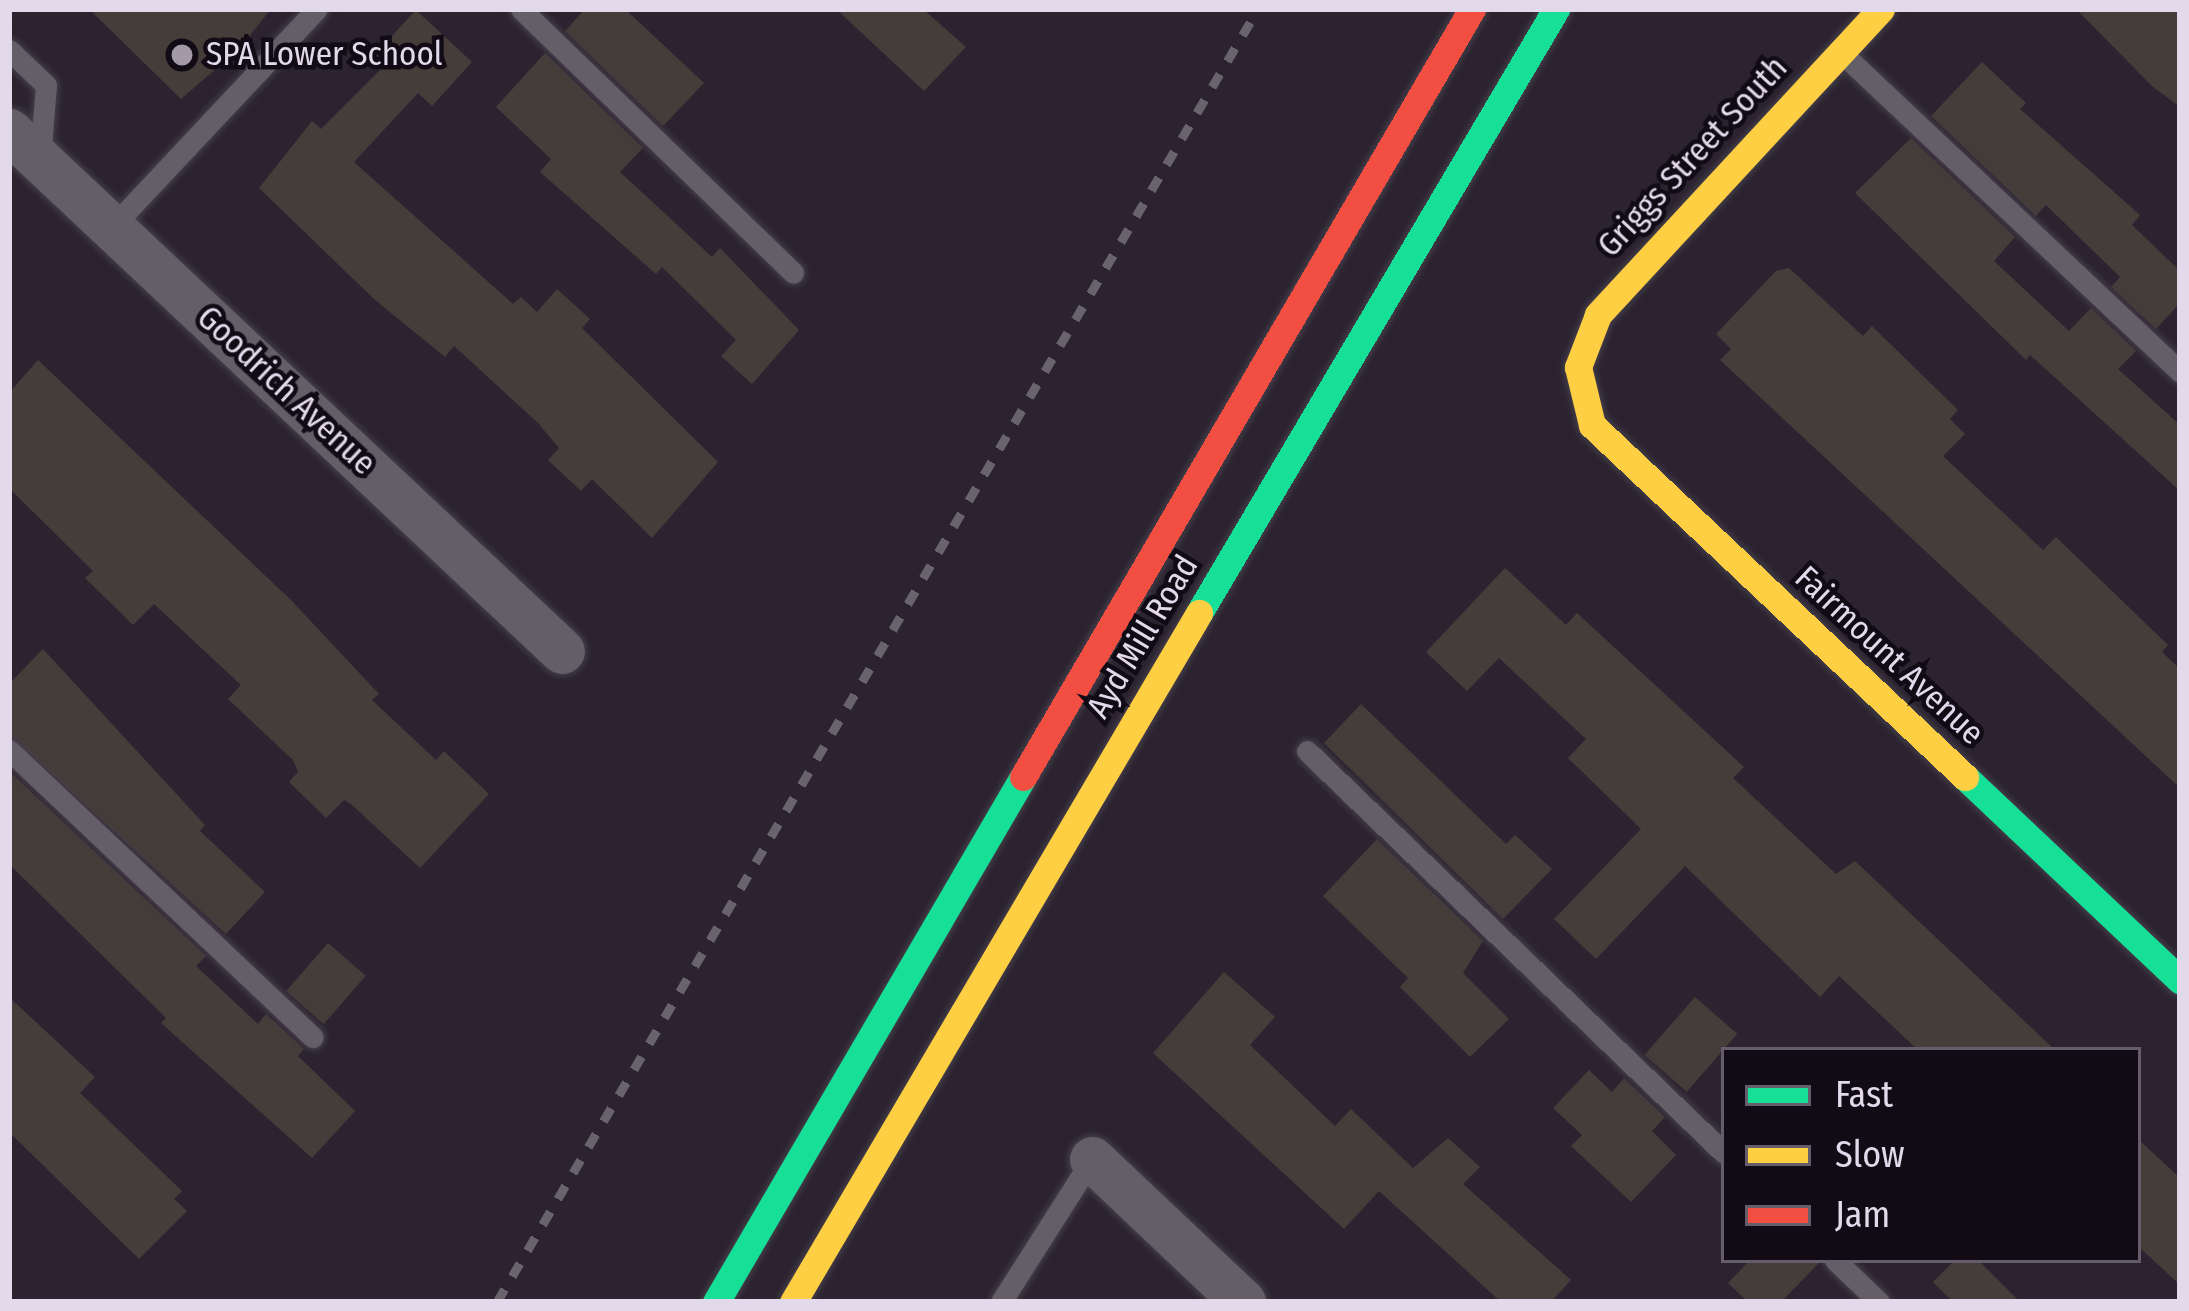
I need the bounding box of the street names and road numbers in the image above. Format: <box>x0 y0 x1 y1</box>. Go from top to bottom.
street label: Griggs Street South <box>1590 49 1796 265</box>
street label: Goodrich Avenue <box>189 298 383 484</box>
street label: Ayd Mill Road <box>1079 548 1207 726</box>
street label: Fairmount Avenue <box>1786 558 1992 754</box>

